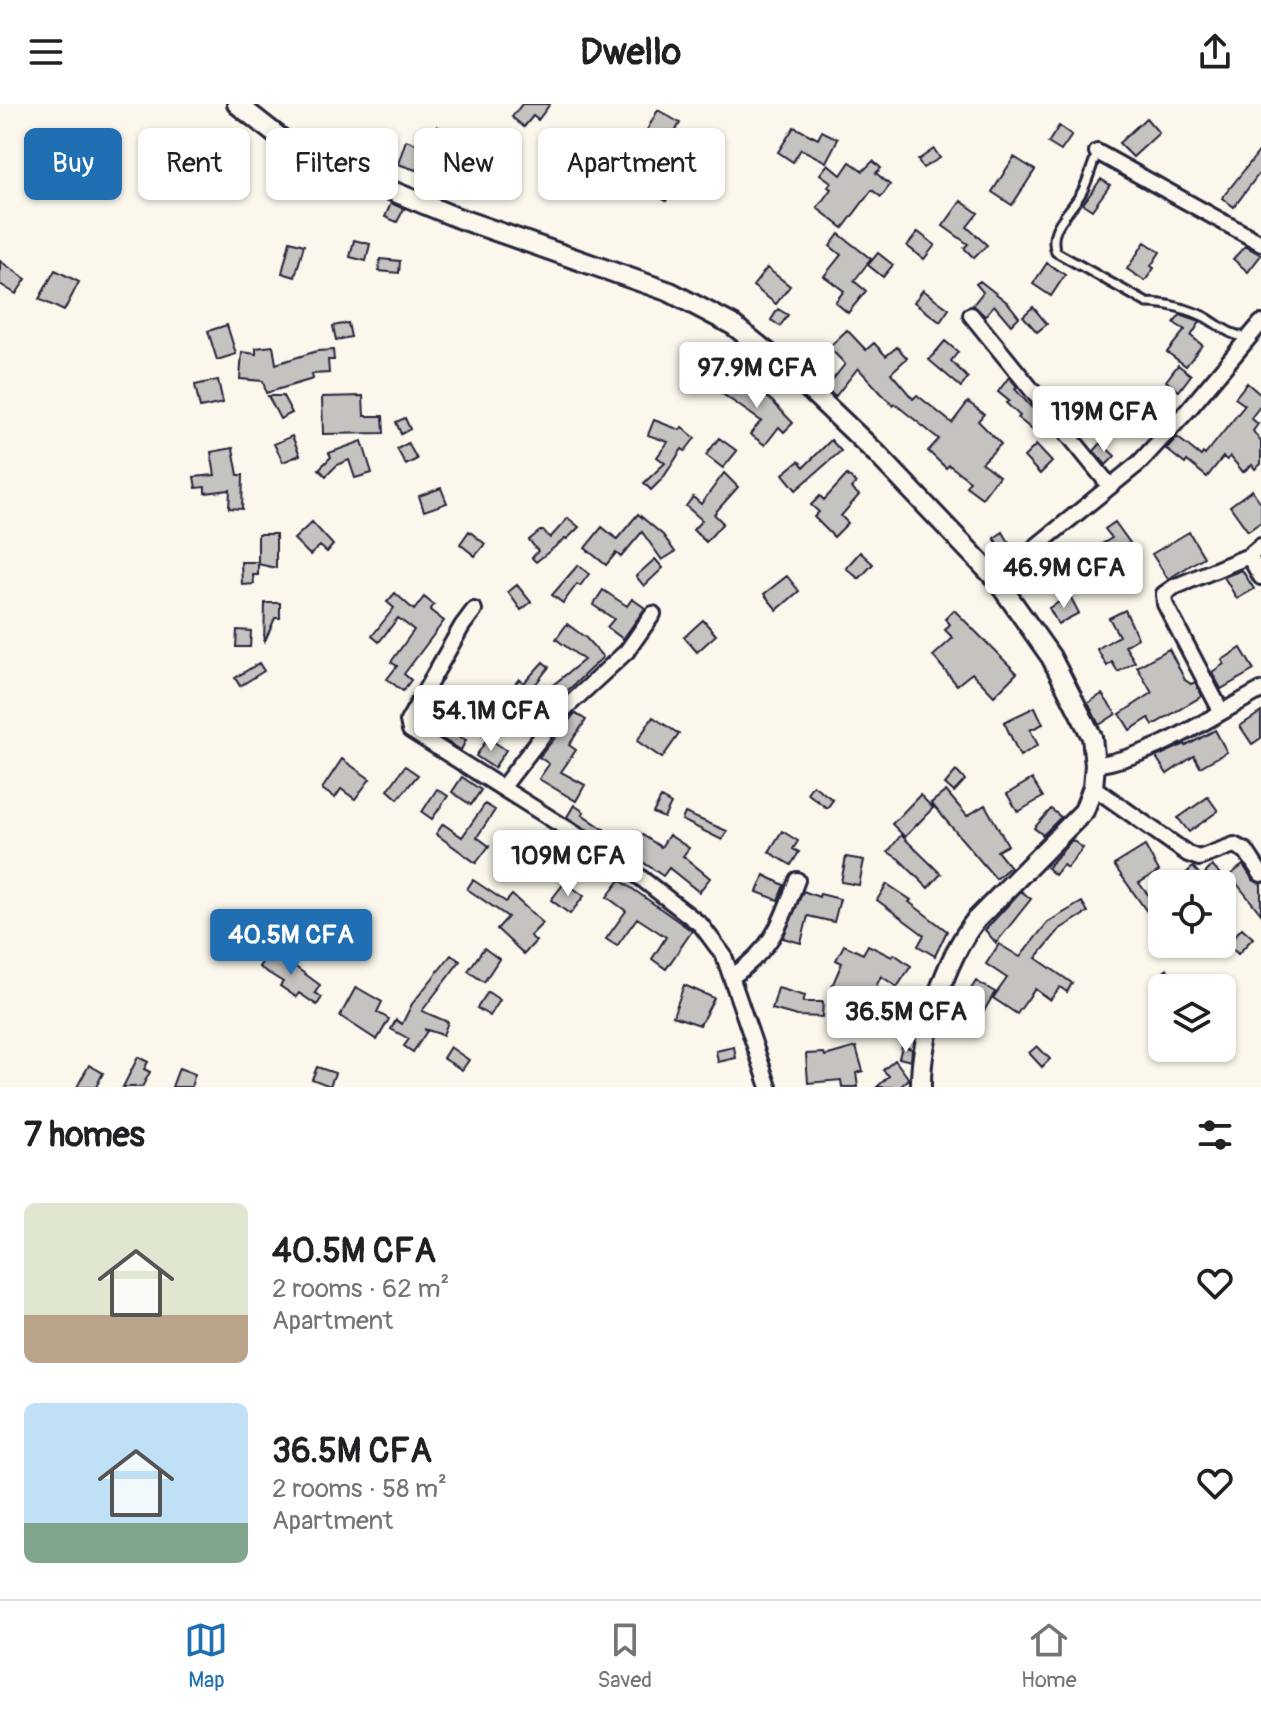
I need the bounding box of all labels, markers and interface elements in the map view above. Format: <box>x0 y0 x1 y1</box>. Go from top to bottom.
icon: menu <box>24 30 68 74</box>
text: Dwello <box>580 30 681 75</box>
icon: share <box>1193 30 1237 74</box>
chip: Buy <box>24 128 122 200</box>
chip: Rent <box>138 128 250 200</box>
chip: Filters <box>266 128 398 200</box>
chip: New <box>414 128 522 200</box>
chip: Apartment <box>538 128 725 200</box>
pin: 97.9M CFA <box>665 342 849 410</box>
text: 97.9M CFA <box>697 352 817 384</box>
pin: 119M CFA <box>1021 386 1187 454</box>
text: 119M CFA <box>1051 396 1157 428</box>
pin: 46.9M CFA <box>972 542 1156 610</box>
text: 46.9M CFA <box>1003 552 1125 584</box>
pin: 54.1M CFA <box>399 685 583 753</box>
text: 54.1M CFA <box>432 695 550 727</box>
pin: 109M CFA <box>485 830 651 898</box>
text: 109M CFA <box>511 840 625 872</box>
map controls <box>1148 870 1236 1062</box>
button: locate <box>1148 870 1236 958</box>
pin: 40.5M CFA <box>199 909 383 977</box>
text: 40.5M CFA <box>228 919 354 951</box>
button: layers <box>1148 974 1236 1062</box>
pin: 36.5M CFA <box>814 986 998 1054</box>
text: 36.5M CFA <box>845 996 967 1028</box>
icon: filters <box>1193 1113 1237 1157</box>
text: 7 homes <box>24 1114 145 1157</box>
text: 40.5M CFA <box>272 1230 436 1273</box>
icon: home <box>88 1235 184 1331</box>
icon: heart <box>1193 1261 1237 1305</box>
text: 2 rooms · 62 m² <box>272 1273 449 1305</box>
text: Apartment <box>272 1305 393 1337</box>
text: 36.5M CFA <box>272 1430 432 1473</box>
icon: home <box>88 1435 184 1531</box>
icon: heart <box>1193 1461 1237 1505</box>
text: 2 rooms · 58 m² <box>272 1473 447 1505</box>
text: Apartment <box>272 1505 393 1537</box>
tab: Map <box>184 1618 228 1694</box>
tab: Saved <box>597 1618 652 1694</box>
tab: Home <box>1021 1618 1076 1694</box>

